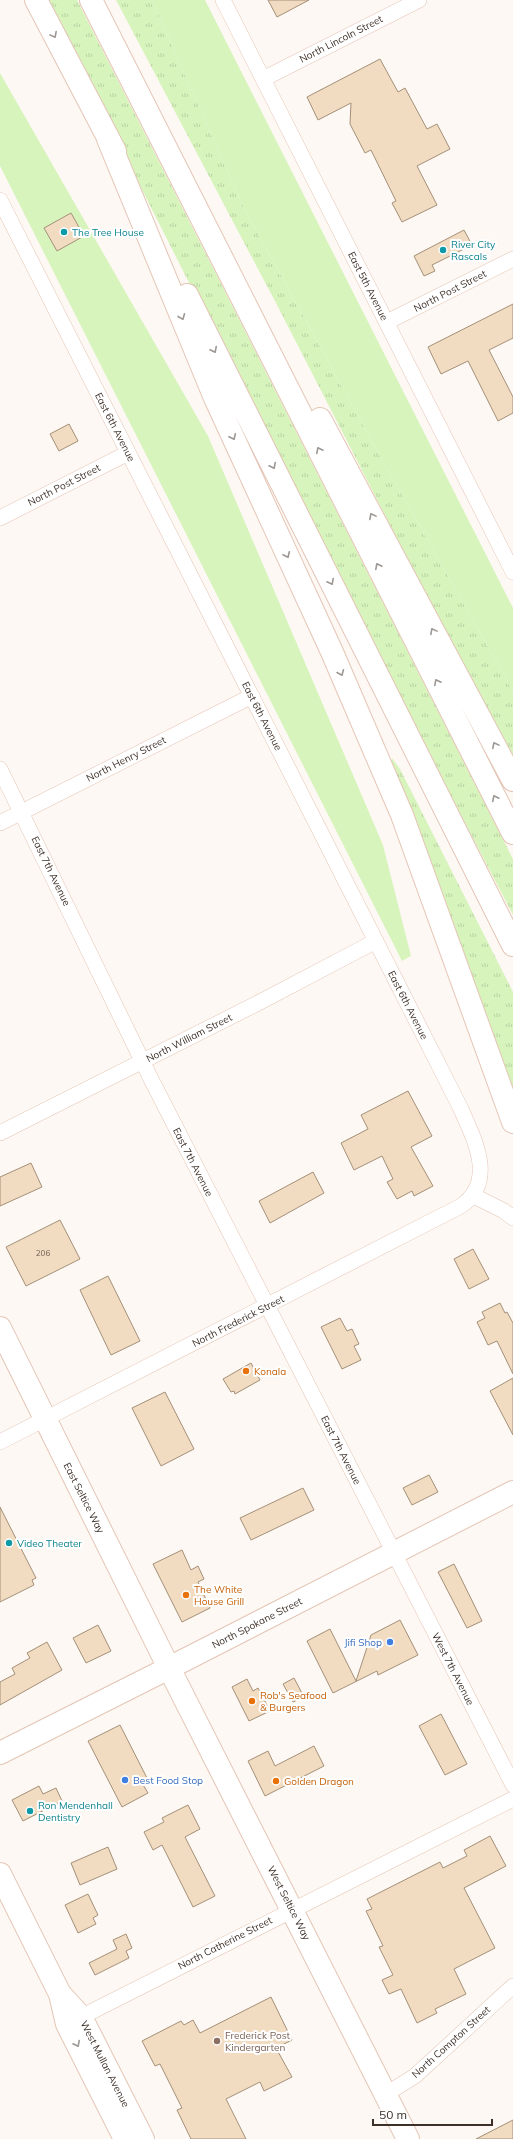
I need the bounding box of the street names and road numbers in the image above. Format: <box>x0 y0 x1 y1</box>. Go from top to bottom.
street label: North Lincoln Street <box>297 12 385 66</box>
street label: East 5th Avenue <box>345 249 391 323</box>
street label: North Post Street <box>412 267 489 315</box>
street label: East 6th Avenue <box>92 390 138 464</box>
street label: North Post Street <box>26 461 103 509</box>
street label: East 6th Avenue <box>239 679 285 753</box>
street label: North Henry Street <box>84 733 168 785</box>
street label: East 7th Avenue <box>29 834 73 908</box>
street label: East 6th Avenue <box>385 968 431 1042</box>
street label: North William Street <box>144 1010 235 1065</box>
street label: East 7th Avenue <box>170 1125 216 1199</box>
street label: North Frederick Street <box>190 1292 287 1350</box>
street label: East 7th Avenue <box>318 1413 364 1487</box>
street label: East Seltice Way <box>61 1461 108 1536</box>
street label: North Spokane Street <box>210 1594 305 1651</box>
street label: West 7th Avenue <box>429 1630 477 1708</box>
street label: West Seltice Way <box>265 1864 314 1943</box>
street label: North Catherine Street <box>176 1913 275 1972</box>
street label: North Compton Street <box>409 2003 493 2081</box>
street label: West Mullan Avenue <box>78 2019 132 2109</box>

